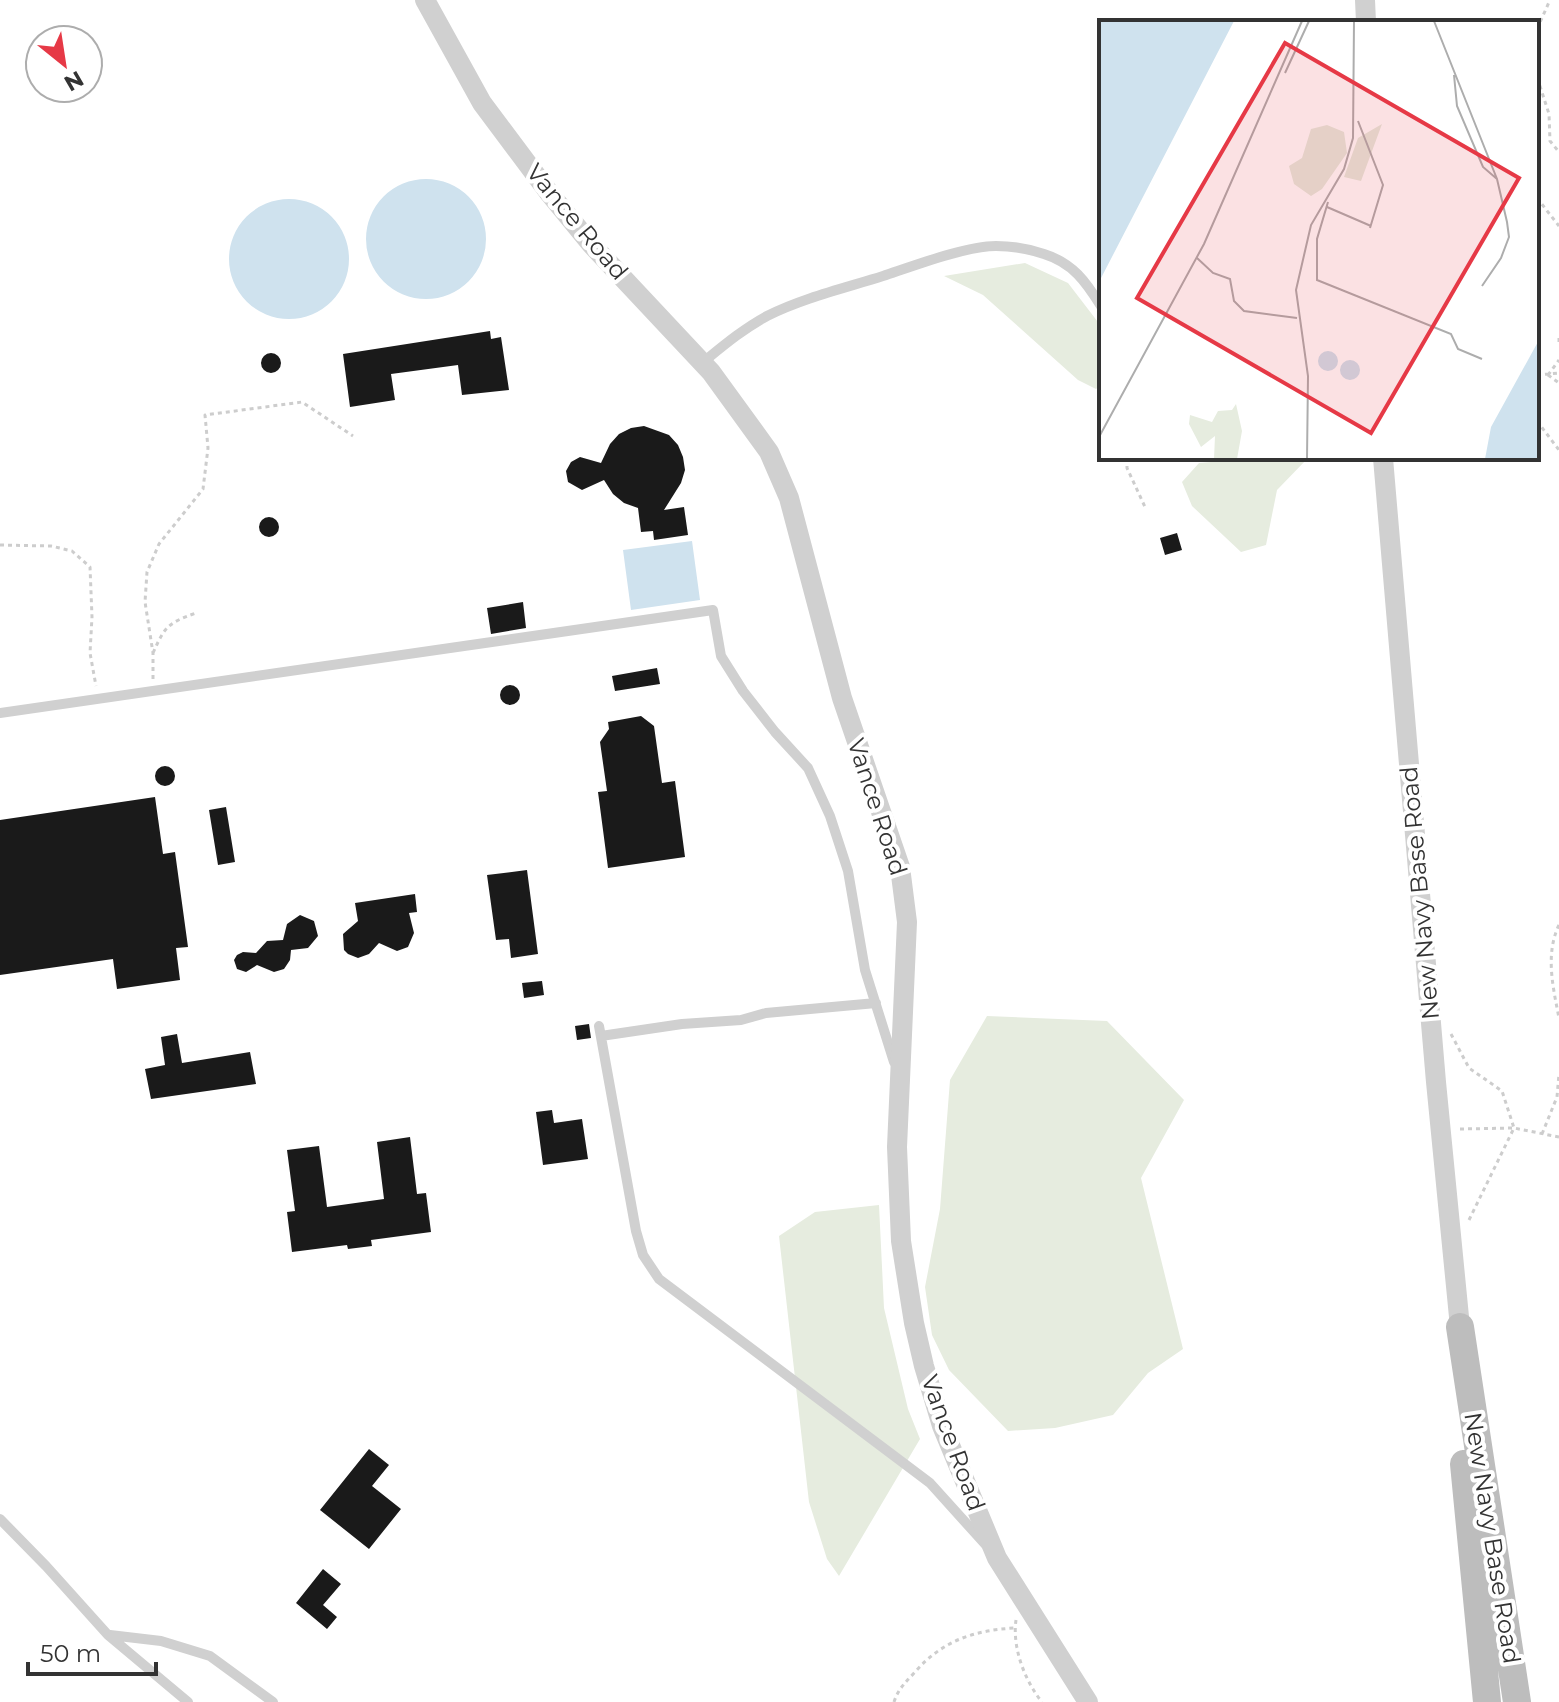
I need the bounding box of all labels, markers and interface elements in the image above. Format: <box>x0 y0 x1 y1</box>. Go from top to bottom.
inset map <box>1099 20 1539 460</box>
north arrow <box>24 24 104 104</box>
text: N <box>59 65 88 97</box>
street label: Vance Road <box>520 158 634 286</box>
street label: Vance Road <box>842 735 913 879</box>
street label: New Navy Base Road <box>1394 765 1445 1021</box>
street label: Vance Road <box>915 1371 991 1515</box>
street label: New Navy Base Road <box>1458 1410 1527 1666</box>
scale bar <box>28 1626 156 1676</box>
text: 50 m <box>40 1639 101 1668</box>

